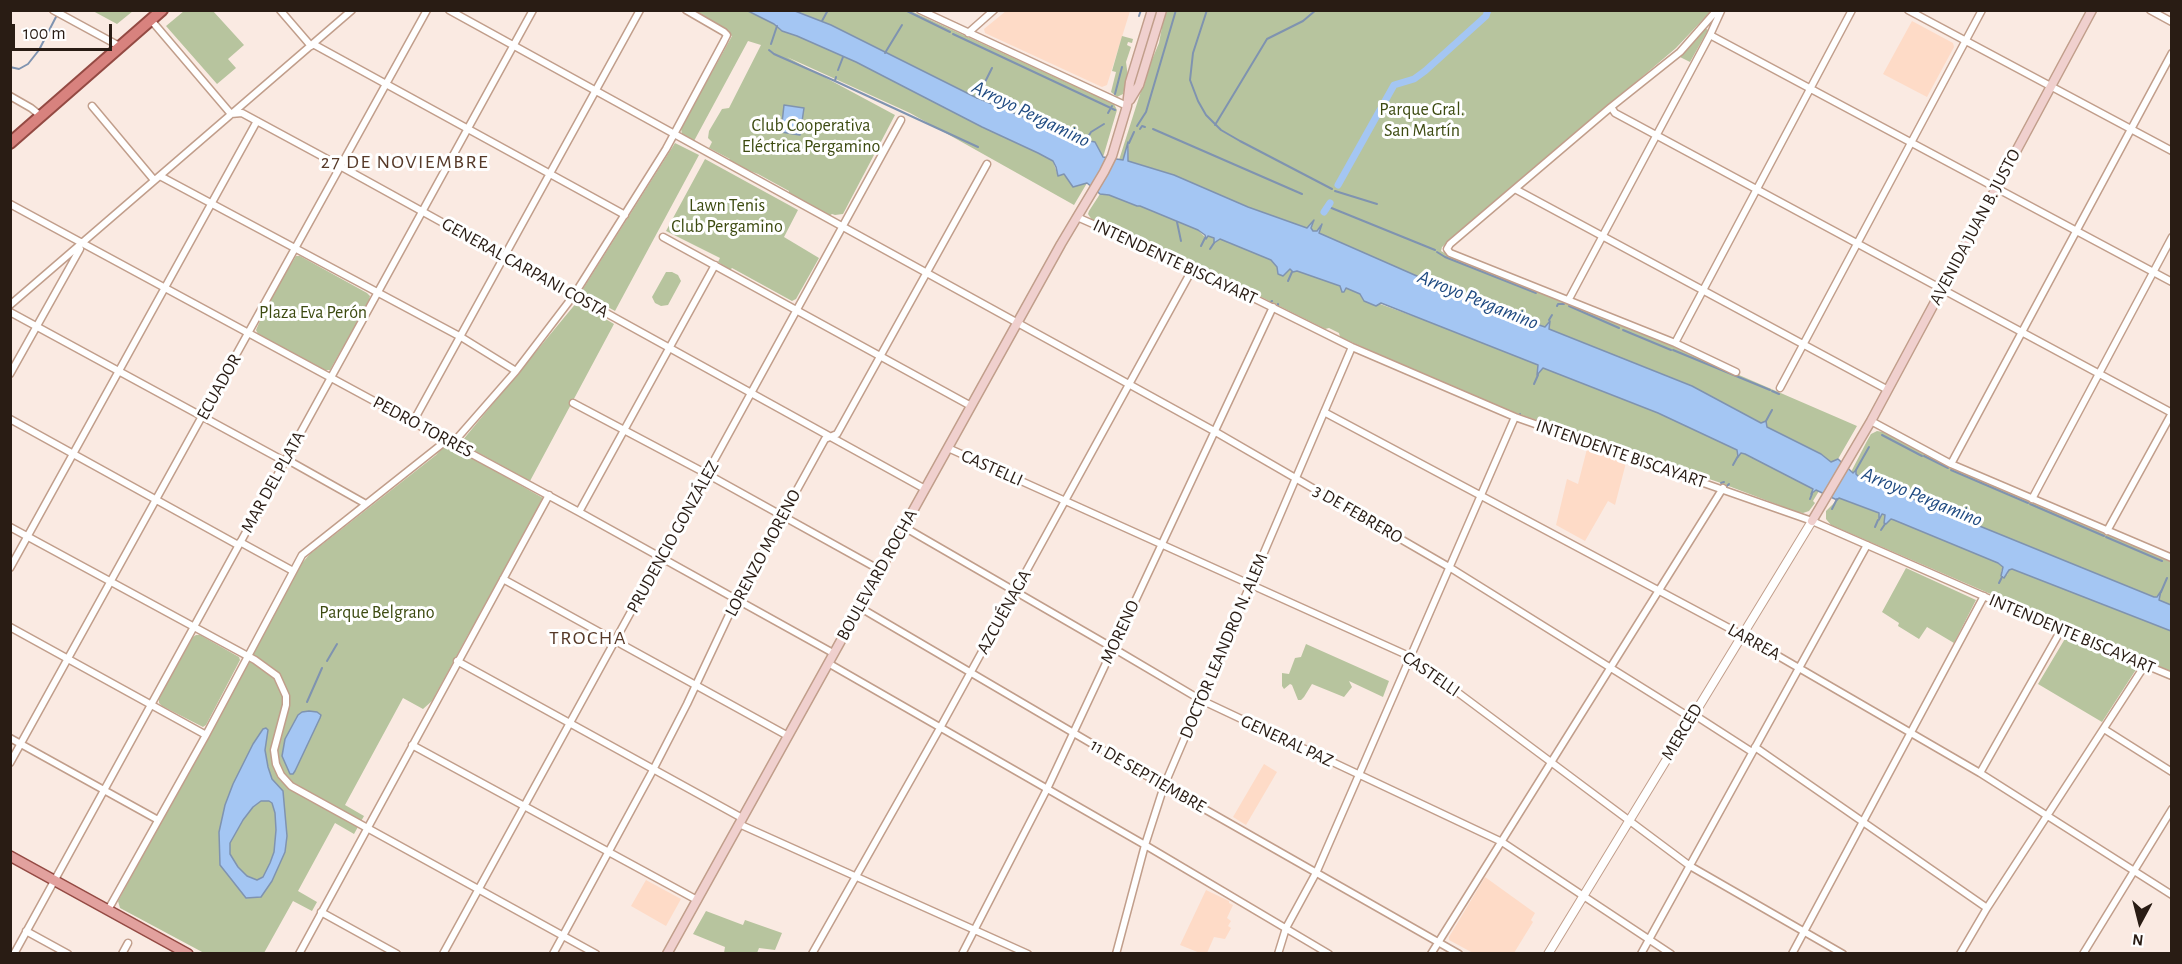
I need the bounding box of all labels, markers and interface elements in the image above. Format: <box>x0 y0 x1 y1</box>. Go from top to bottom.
scale bar <box>15 12 116 50</box>
text: 100 m <box>23 25 66 43</box>
water label: Arroyo Pergamino <box>968 75 1094 153</box>
park label: Parque Gral. San Martín <box>1379 99 1465 142</box>
park label: Club Cooperativa Eléctrica Pergamino <box>742 115 880 158</box>
street label: AVENIDA JUAN B. JUSTO <box>1925 145 2025 309</box>
district label: 27 DE NOVIEMBRE <box>321 150 489 174</box>
park label: Lawn Tenis Club Pergamino <box>671 195 783 238</box>
street label: GENERAL CARPANI COSTA <box>438 213 612 323</box>
street label: INTENDENTE BISCAYART <box>1090 214 1260 310</box>
water label: Arroyo Pergamino <box>1414 265 1542 335</box>
park label: Plaza Eva Perón <box>259 302 367 324</box>
street label: ECUADOR <box>192 350 246 424</box>
street label: PEDRO TORRES <box>369 392 477 462</box>
street label: INTENDENTE BISCAYART <box>1533 415 1709 493</box>
street label: MAR DEL PLATA <box>236 427 310 537</box>
street label: CASTELLI <box>958 445 1026 491</box>
street label: PRUDENCIO GONZÁLEZ <box>622 457 724 617</box>
water label: Arroyo Pergamino <box>1858 462 1986 532</box>
street label: 3 DE FEBRERO <box>1309 480 1407 548</box>
street label: LORENZO MORENO <box>720 486 806 620</box>
street label: BOULEVARD ROCHA <box>832 506 922 644</box>
street label: DOCTOR LEANDRO N. ALEM <box>1175 550 1273 742</box>
street label: AZCUÉNAGA <box>972 566 1036 658</box>
street label: INTENDENTE BISCAYART <box>1986 589 2158 679</box>
street label: MORENO <box>1096 597 1144 667</box>
park label: Parque Belgrano <box>319 602 435 624</box>
street label: LARREA <box>1724 619 1784 665</box>
district label: TROCHA <box>549 626 627 650</box>
street label: CASTELLI <box>1398 646 1464 702</box>
street label: MERCED <box>1657 700 1707 764</box>
street label: GENERAL PAZ <box>1237 710 1337 772</box>
street label: 11 DE SEPTIEMBRE <box>1086 734 1210 818</box>
north arrow <box>2110 892 2170 952</box>
text: N <box>2131 931 2144 948</box>

